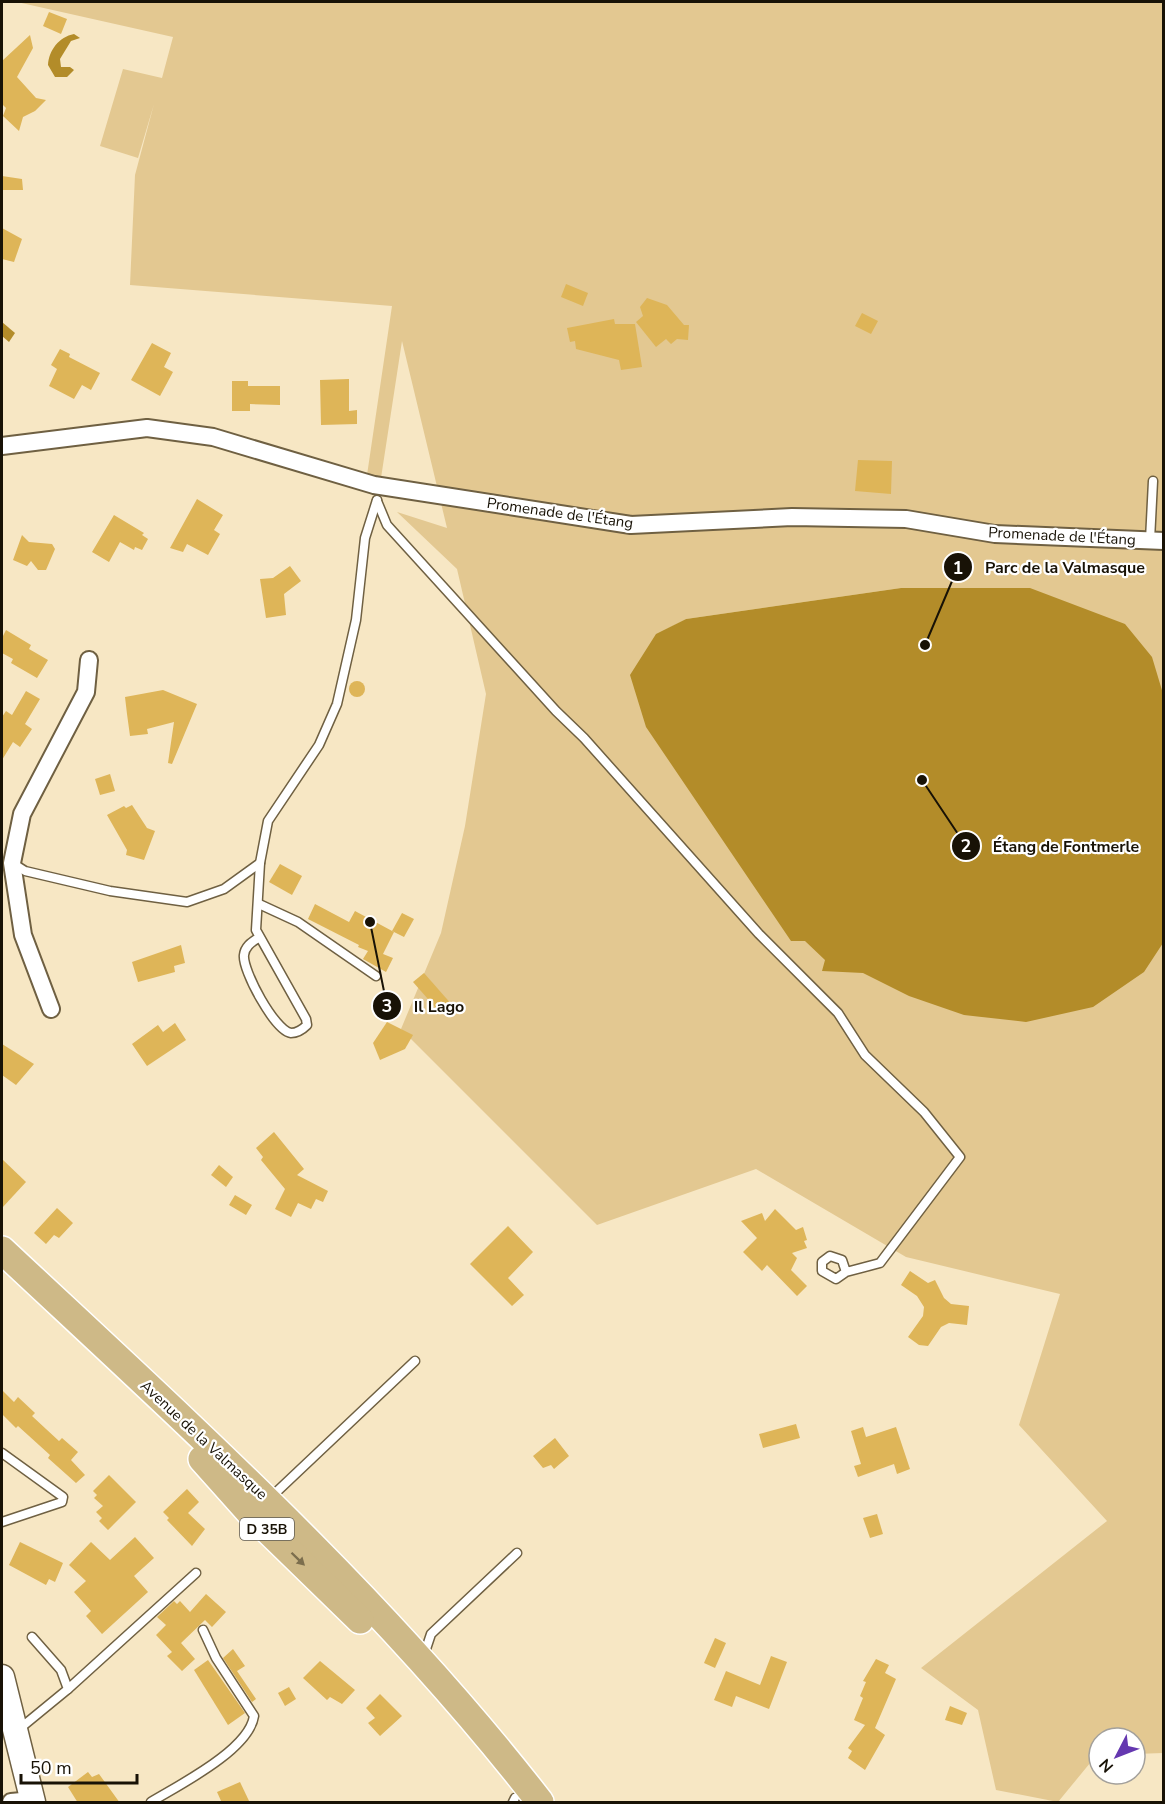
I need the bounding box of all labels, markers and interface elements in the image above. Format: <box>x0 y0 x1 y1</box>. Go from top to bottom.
street label: Promenade de l'Étang <box>485 493 635 533</box>
street label: Promenade de l'Étang <box>988 522 1136 550</box>
callout: Parc de la Valmasque <box>943 550 1157 584</box>
text: 1 <box>953 556 963 580</box>
text: Parc de la Valmasque <box>985 557 1145 579</box>
callout: Étang de Fontmerle <box>951 829 1151 863</box>
text: 2 <box>961 834 971 858</box>
text: Étang de Fontmerle <box>993 836 1140 858</box>
callout: Il Lago <box>372 989 477 1023</box>
text: 3 <box>382 994 392 1018</box>
text: Il Lago <box>414 996 464 1018</box>
street label: Avenue de la Valmasque <box>136 1376 272 1504</box>
road number: D 35B <box>240 1518 294 1540</box>
one-way arrow <box>290 1552 304 1566</box>
north arrow <box>1087 1726 1147 1786</box>
scale bar <box>21 1747 136 1785</box>
text: N <box>1094 1754 1119 1777</box>
text: 50 m <box>30 1756 72 1780</box>

